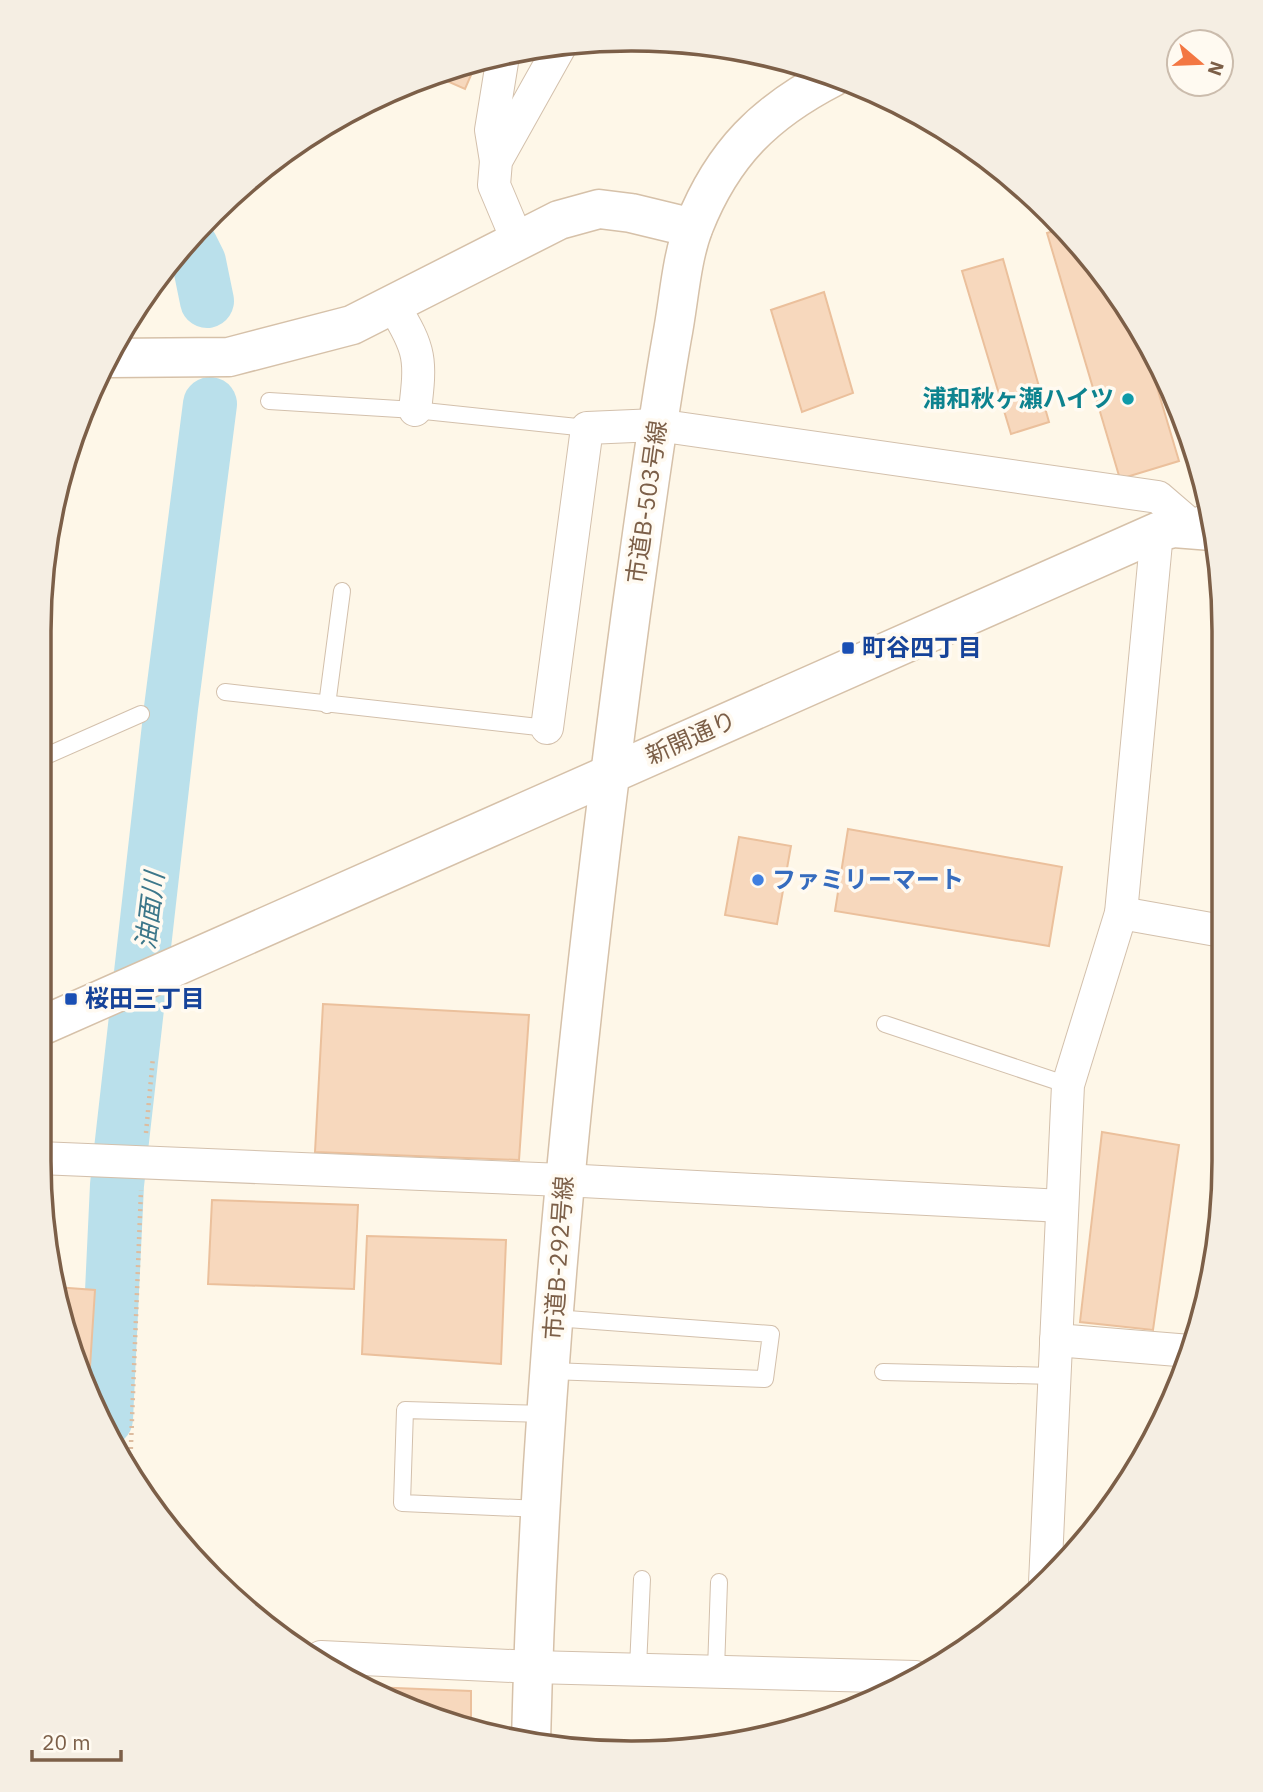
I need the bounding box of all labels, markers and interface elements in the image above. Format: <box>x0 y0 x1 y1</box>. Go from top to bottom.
north arrow <box>1165 28 1235 98</box>
text: N <box>1202 58 1230 79</box>
place label: 浦和秋ヶ瀬ハイツ <box>922 382 1114 414</box>
marker: 浦和秋ヶ瀬ハイツ <box>1120 391 1136 407</box>
street label: 市道B-503号線 <box>619 418 673 586</box>
place label: 町谷四丁目 <box>862 631 982 663</box>
marker: 町谷四丁目 <box>840 640 856 656</box>
street label: 新開通り <box>640 703 741 771</box>
place label: ファミリーマート <box>772 863 964 895</box>
water label: 油面川 <box>127 867 171 952</box>
marker: ファミリーマート <box>750 872 766 888</box>
place label: 桜田三丁目 <box>85 982 205 1014</box>
marker: 桜田三丁目 <box>63 991 79 1007</box>
street label: 市道B-292号線 <box>536 1175 580 1341</box>
scale bar <box>32 1718 121 1762</box>
text: 20 m <box>42 1728 91 1756</box>

